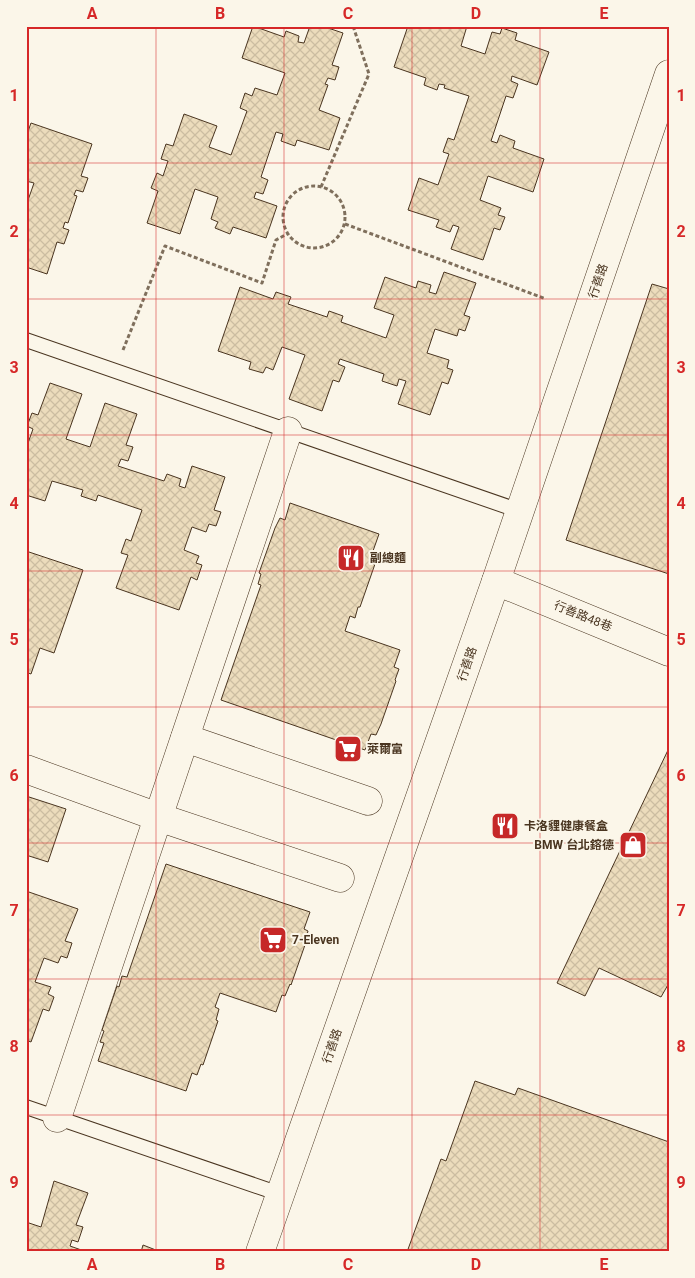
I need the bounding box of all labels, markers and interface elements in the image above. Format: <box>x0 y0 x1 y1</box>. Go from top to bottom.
text: A <box>87 4 98 23</box>
text: B <box>215 4 225 23</box>
text: C <box>343 4 353 23</box>
text: D <box>471 4 481 23</box>
text: E <box>600 4 609 23</box>
text: 1 <box>9 86 19 105</box>
text: 1 <box>676 86 686 105</box>
text: 2 <box>9 222 19 241</box>
text: 2 <box>676 222 686 241</box>
street label: 行善路 <box>586 262 610 300</box>
text: 3 <box>9 358 19 377</box>
text: 3 <box>676 358 686 377</box>
text: 4 <box>9 494 19 513</box>
text: 4 <box>676 494 686 513</box>
restaurant icon: 副總麵 <box>336 543 366 573</box>
place label: 副總麵 <box>370 551 406 565</box>
street label: 行善路48巷 <box>552 598 614 634</box>
text: 5 <box>9 630 19 649</box>
text: 5 <box>676 630 686 649</box>
street label: 行善路 <box>455 645 479 683</box>
supermarket icon: 萊爾富 <box>333 734 363 764</box>
place label: 萊爾富 <box>367 742 403 756</box>
text: 6 <box>9 766 19 785</box>
text: 6 <box>676 766 686 785</box>
restaurant icon: 卡洛貍健康餐盒 <box>490 811 520 841</box>
place label: 卡洛貍健康餐盒 <box>524 819 608 833</box>
shop icon: BMW 台北鎔德 <box>618 830 648 860</box>
place label: BMW 台北鎔德 <box>534 838 614 852</box>
text: 7 <box>9 901 19 920</box>
text: 7 <box>676 901 686 920</box>
supermarket icon: 7-Eleven <box>258 925 288 955</box>
place label: 7-Eleven <box>292 933 339 947</box>
street label: 行善路 <box>320 1027 344 1065</box>
text: 8 <box>9 1037 19 1056</box>
text: 8 <box>676 1037 686 1056</box>
text: 9 <box>9 1173 19 1192</box>
text: 9 <box>676 1173 686 1192</box>
text: A <box>87 1255 98 1274</box>
text: B <box>215 1255 225 1274</box>
text: C <box>343 1255 353 1274</box>
text: D <box>471 1255 481 1274</box>
text: E <box>600 1255 609 1274</box>

